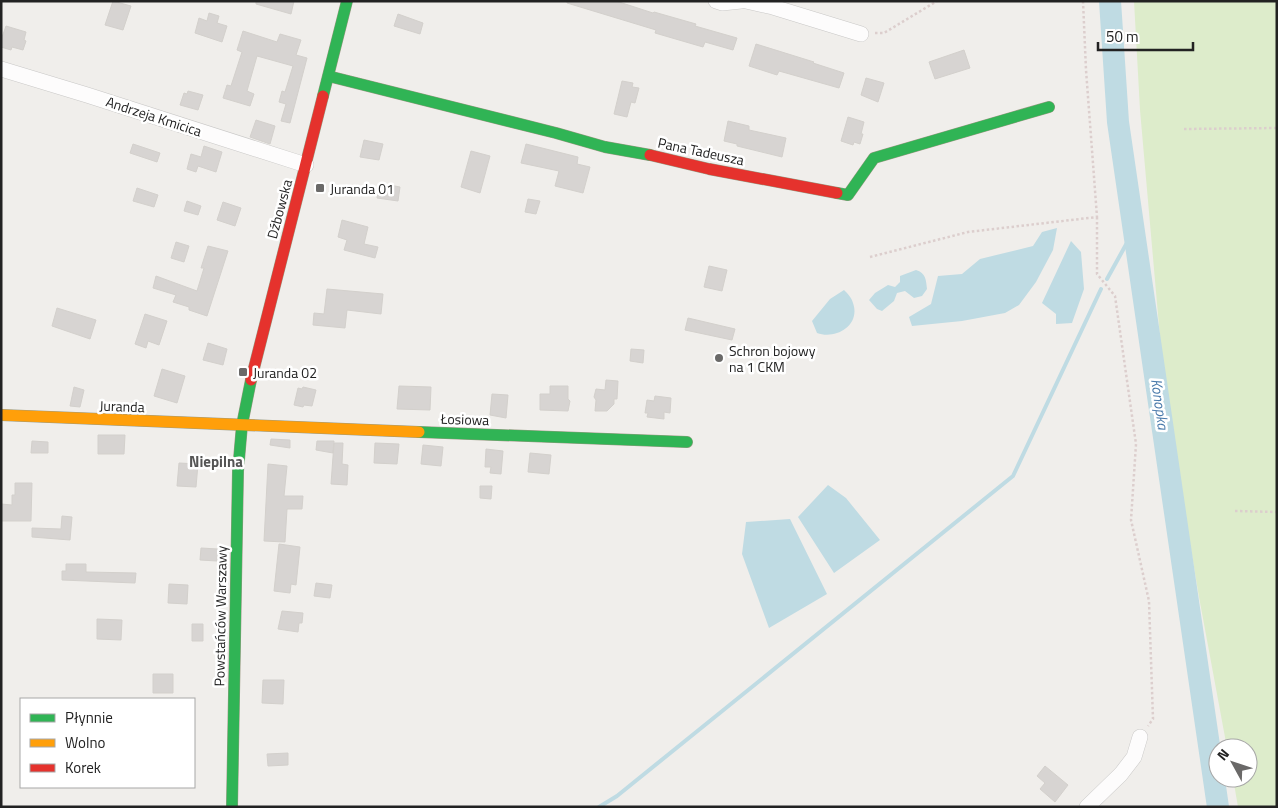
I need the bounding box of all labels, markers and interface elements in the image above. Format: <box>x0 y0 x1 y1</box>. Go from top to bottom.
scale bar <box>1098 20 1193 52</box>
text: 50 m <box>1106 25 1139 48</box>
street label: Andrzeja Kmicica <box>103 91 205 141</box>
street label: Pana Tadeusza <box>656 132 746 170</box>
street label: Dźbowska <box>261 177 297 241</box>
place label: Juranda 01 <box>330 178 394 199</box>
marker: Juranda 01 <box>314 182 326 194</box>
place label: Schron bojowy na 1 CKM <box>729 340 816 377</box>
marker: Schron bojowy na 1 CKM <box>713 352 725 364</box>
place label: Juranda 02 <box>253 362 317 383</box>
marker: Juranda 02 <box>237 366 249 378</box>
water label: Konopka <box>1145 377 1175 432</box>
street label: Juranda <box>99 395 145 417</box>
street label: Łosiowa <box>439 408 490 430</box>
district label: Niepilna <box>189 450 243 473</box>
street label: Powstańców Warszawy <box>208 545 232 686</box>
legend <box>20 698 195 788</box>
text: Płynnie <box>65 706 113 729</box>
text: Wolno <box>65 731 105 754</box>
north arrow <box>1208 738 1258 788</box>
text: N <box>1211 744 1234 765</box>
text: Korek <box>65 756 101 779</box>

